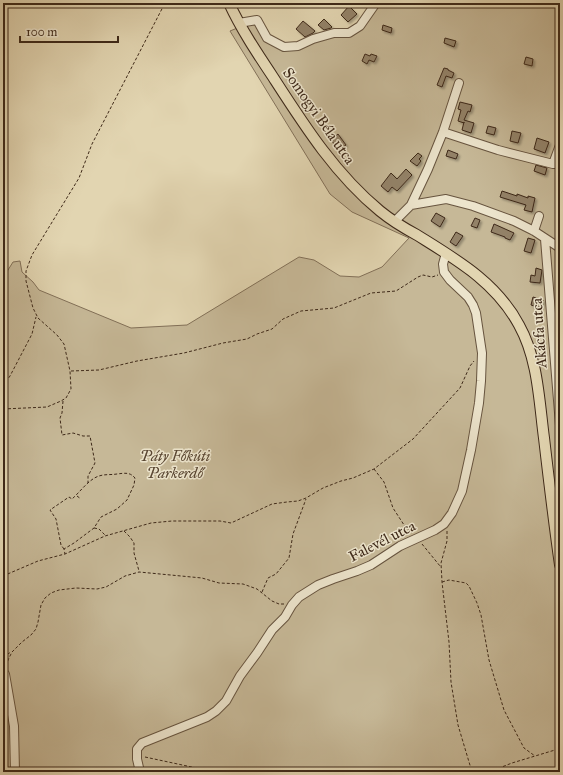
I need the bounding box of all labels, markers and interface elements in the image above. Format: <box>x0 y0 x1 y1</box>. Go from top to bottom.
scale bar <box>20 18 118 44</box>
text: 100 m <box>26 25 57 39</box>
street label: Somogyi Béla utca <box>279 64 359 168</box>
street label: Akácfa utca <box>528 297 551 370</box>
park label: Páty Főkúti Parkerdő <box>140 447 211 482</box>
street label: Falevél utca <box>346 516 419 565</box>

